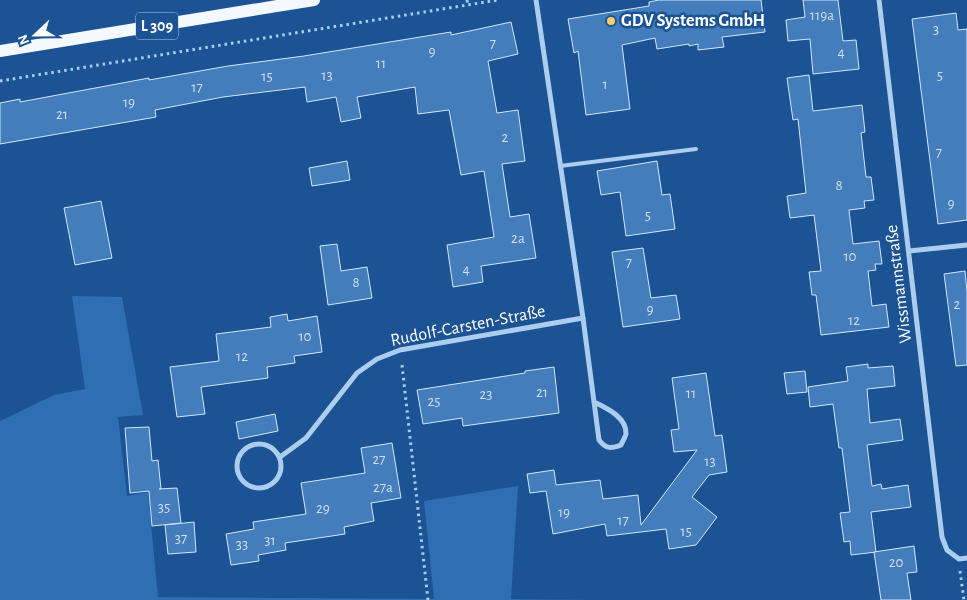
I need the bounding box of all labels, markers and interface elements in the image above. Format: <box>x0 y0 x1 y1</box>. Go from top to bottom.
house number: 119a <box>810 8 834 23</box>
north arrow <box>10 10 60 60</box>
road number: L 309 <box>136 12 178 40</box>
place label: GDV Systems GmbH <box>621 12 765 30</box>
marker: GDV Systems GmbH <box>605 15 617 27</box>
house number: 3 <box>933 22 939 37</box>
text: N <box>16 32 32 47</box>
house number: 7 <box>490 36 496 51</box>
house number: 9 <box>428 44 436 59</box>
house number: 4 <box>837 45 845 60</box>
house number: 11 <box>376 56 386 71</box>
house number: 13 <box>321 68 333 83</box>
house number: 5 <box>937 68 943 83</box>
house number: 15 <box>261 69 273 84</box>
house number: 1 <box>602 77 608 92</box>
house number: 17 <box>191 80 203 95</box>
house number: 19 <box>123 95 135 110</box>
house number: 21 <box>56 107 68 122</box>
house number: 2 <box>502 130 509 145</box>
house number: 7 <box>936 145 942 160</box>
house number: 8 <box>835 178 843 193</box>
house number: 9 <box>947 196 955 211</box>
house number: 5 <box>645 208 651 223</box>
street label: Wissmannstraße <box>883 224 915 344</box>
house number: 2a <box>511 231 525 246</box>
house number: 10 <box>843 249 857 264</box>
house number: 7 <box>626 255 632 270</box>
house number: 4 <box>462 262 470 277</box>
house number: 8 <box>352 275 360 290</box>
house number: 2 <box>954 297 961 312</box>
street label: Rudolf-Carsten-Straße <box>389 302 547 350</box>
house number: 9 <box>646 302 654 317</box>
house number: 12 <box>848 313 860 328</box>
house number: 10 <box>298 329 312 344</box>
house number: 12 <box>236 349 248 364</box>
house number: 21 <box>536 385 548 400</box>
house number: 11 <box>686 386 696 401</box>
house number: 23 <box>479 387 493 402</box>
house number: 25 <box>427 394 441 409</box>
house number: 27 <box>372 452 386 467</box>
house number: 13 <box>704 454 716 469</box>
house number: 27a <box>373 480 393 495</box>
house number: 35 <box>158 500 170 515</box>
house number: 29 <box>316 501 330 516</box>
house number: 19 <box>558 505 570 520</box>
house number: 17 <box>617 513 629 528</box>
house number: 15 <box>680 524 692 539</box>
house number: 37 <box>175 531 187 546</box>
house number: 31 <box>264 533 276 548</box>
house number: 33 <box>236 537 248 552</box>
house number: 20 <box>889 555 903 570</box>

